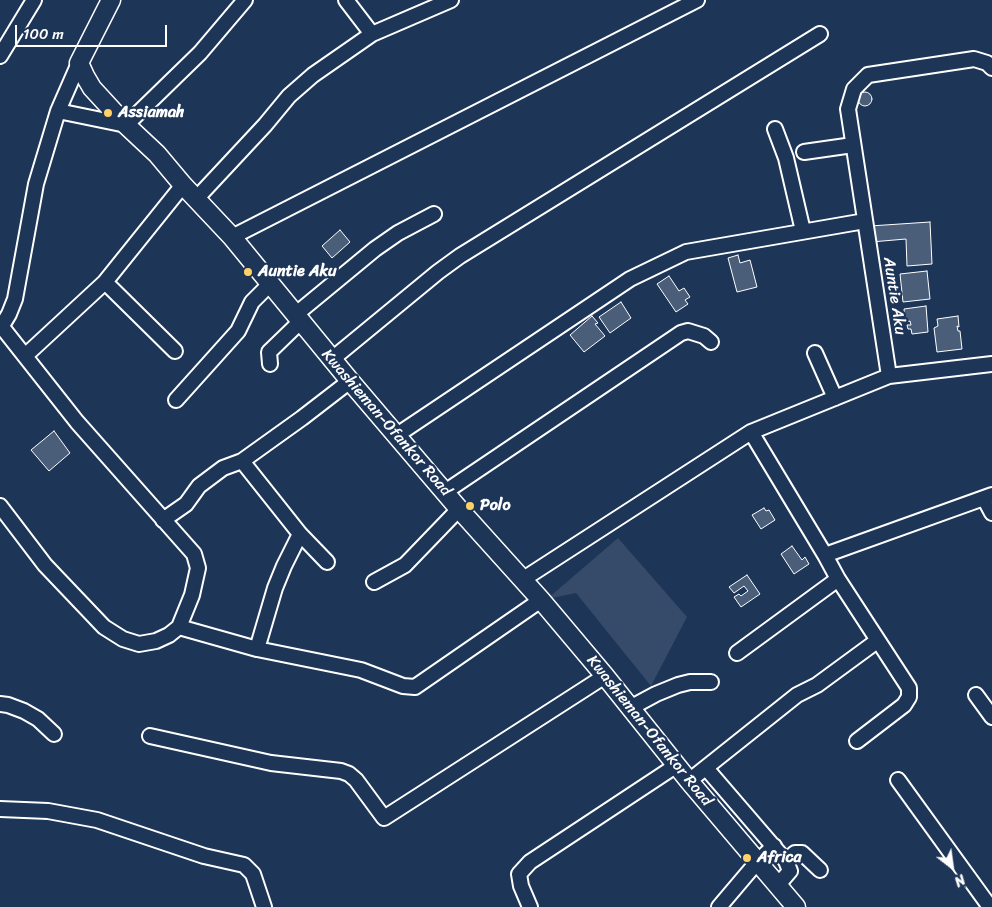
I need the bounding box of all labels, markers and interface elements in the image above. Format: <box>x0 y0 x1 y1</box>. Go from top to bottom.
scale bar <box>18 15 170 47</box>
text: 100 m <box>23 21 64 47</box>
place label: Assiamah <box>118 103 184 123</box>
marker: Assiamah <box>102 107 114 119</box>
street label: Auntie Aku <box>878 256 910 336</box>
place label: Auntie Aku <box>258 262 337 282</box>
marker: Auntie Aku <box>242 266 254 278</box>
street label: Kwashieman-Ofankor Road <box>317 346 455 500</box>
place label: Polo <box>480 496 511 516</box>
marker: Polo <box>464 500 476 512</box>
street label: Kwashieman-Ofankor Road <box>582 652 716 810</box>
north arrow <box>927 842 977 892</box>
place label: Africa <box>757 848 802 868</box>
marker: Africa <box>741 852 753 864</box>
text: N <box>949 867 970 894</box>

